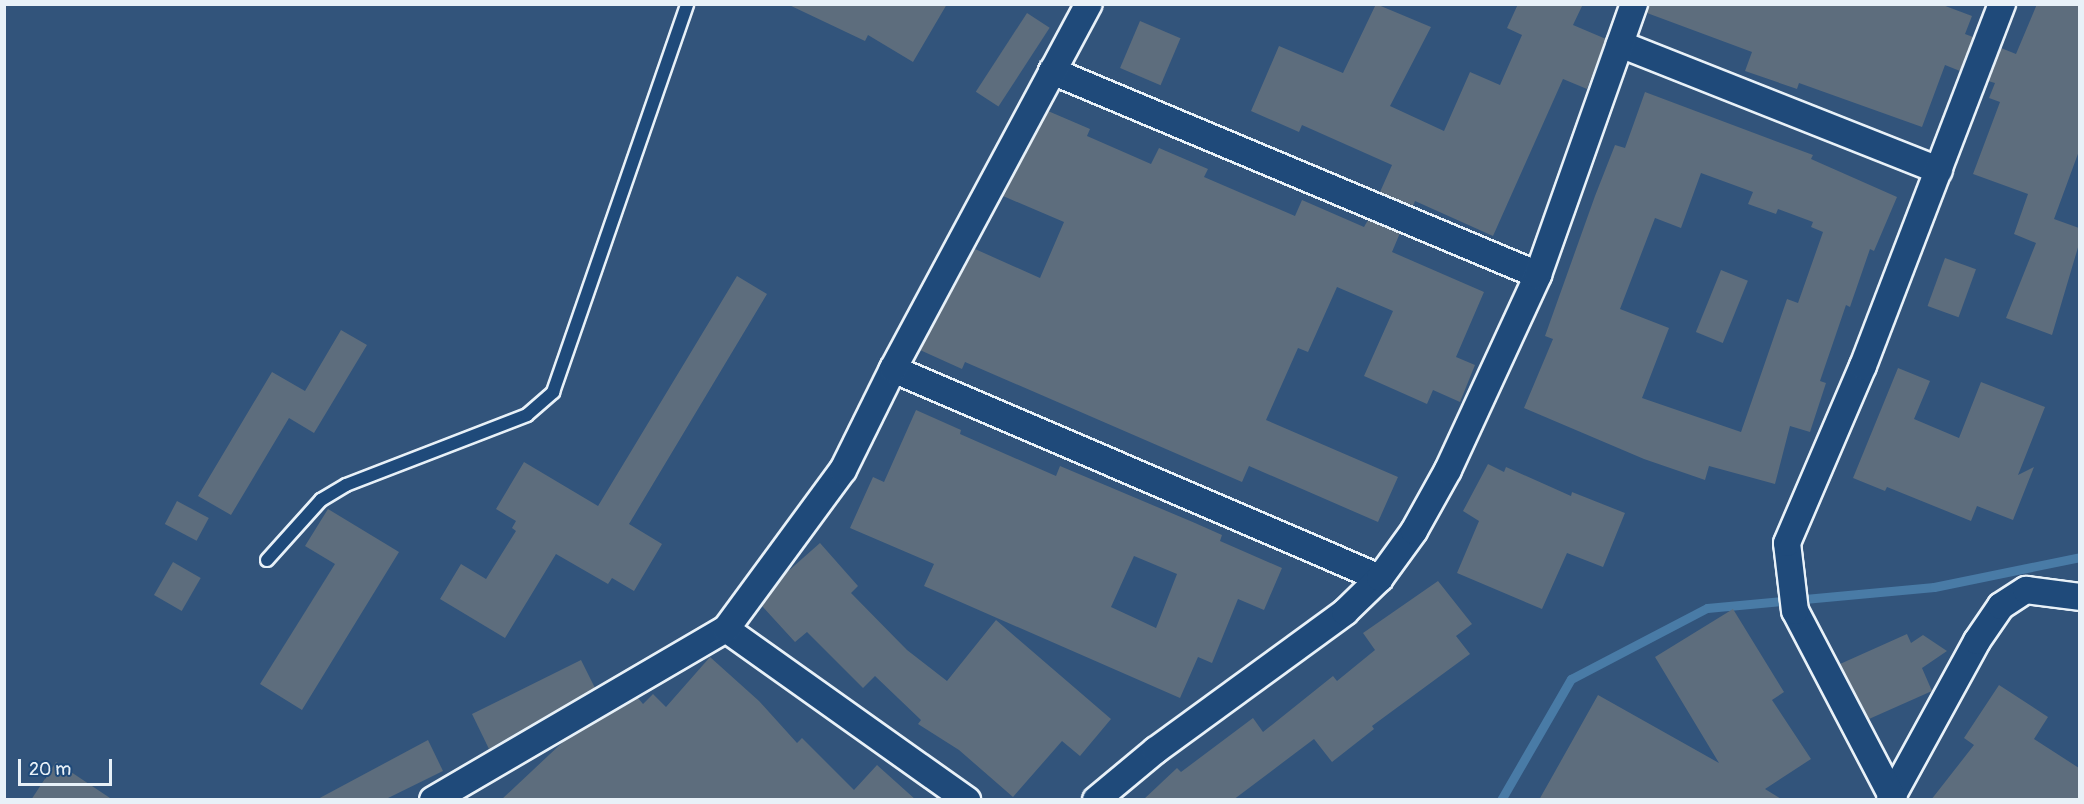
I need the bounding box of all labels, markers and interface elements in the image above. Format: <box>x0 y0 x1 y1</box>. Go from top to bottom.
scale bar <box>21 747 116 785</box>
text: 20 m <box>29 758 71 781</box>

